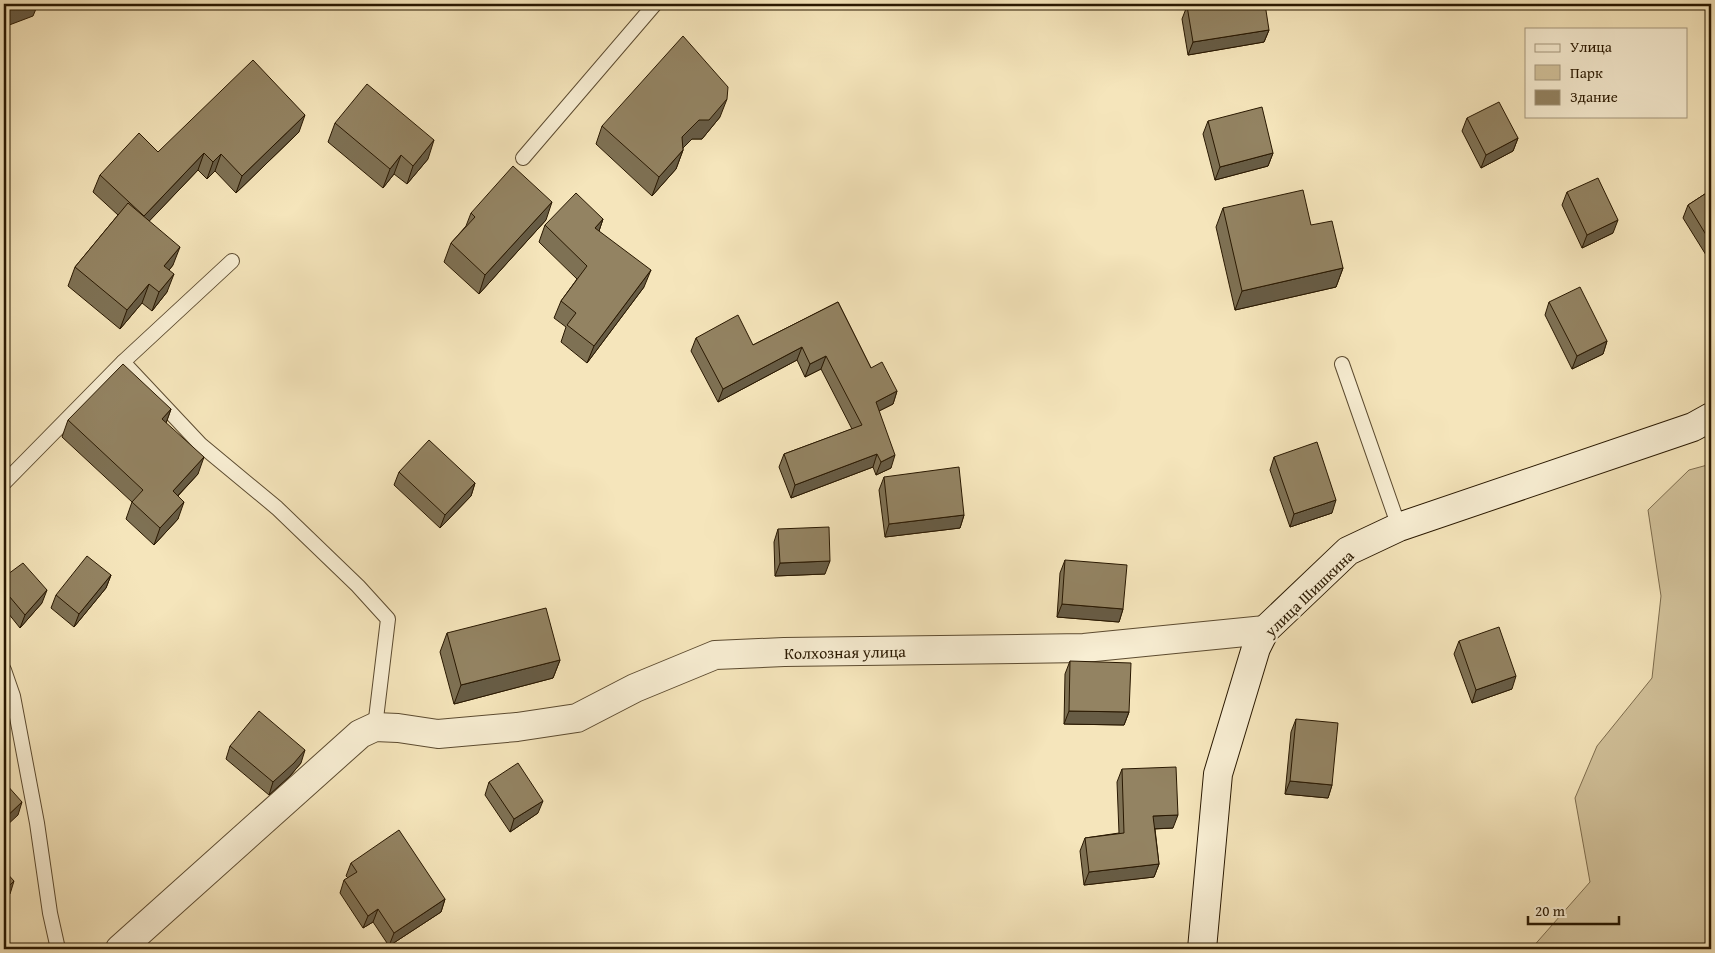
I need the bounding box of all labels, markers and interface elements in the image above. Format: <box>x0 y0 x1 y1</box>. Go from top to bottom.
legend <box>1525 28 1688 118</box>
text: Улица <box>1570 36 1613 57</box>
text: Парк <box>1570 62 1603 83</box>
text: Здание <box>1570 86 1618 107</box>
street label: улица Шишкина <box>1258 544 1360 643</box>
street label: Колхозная улица <box>784 639 906 665</box>
scale bar <box>1528 893 1619 925</box>
text: 20 m <box>1535 900 1566 921</box>

